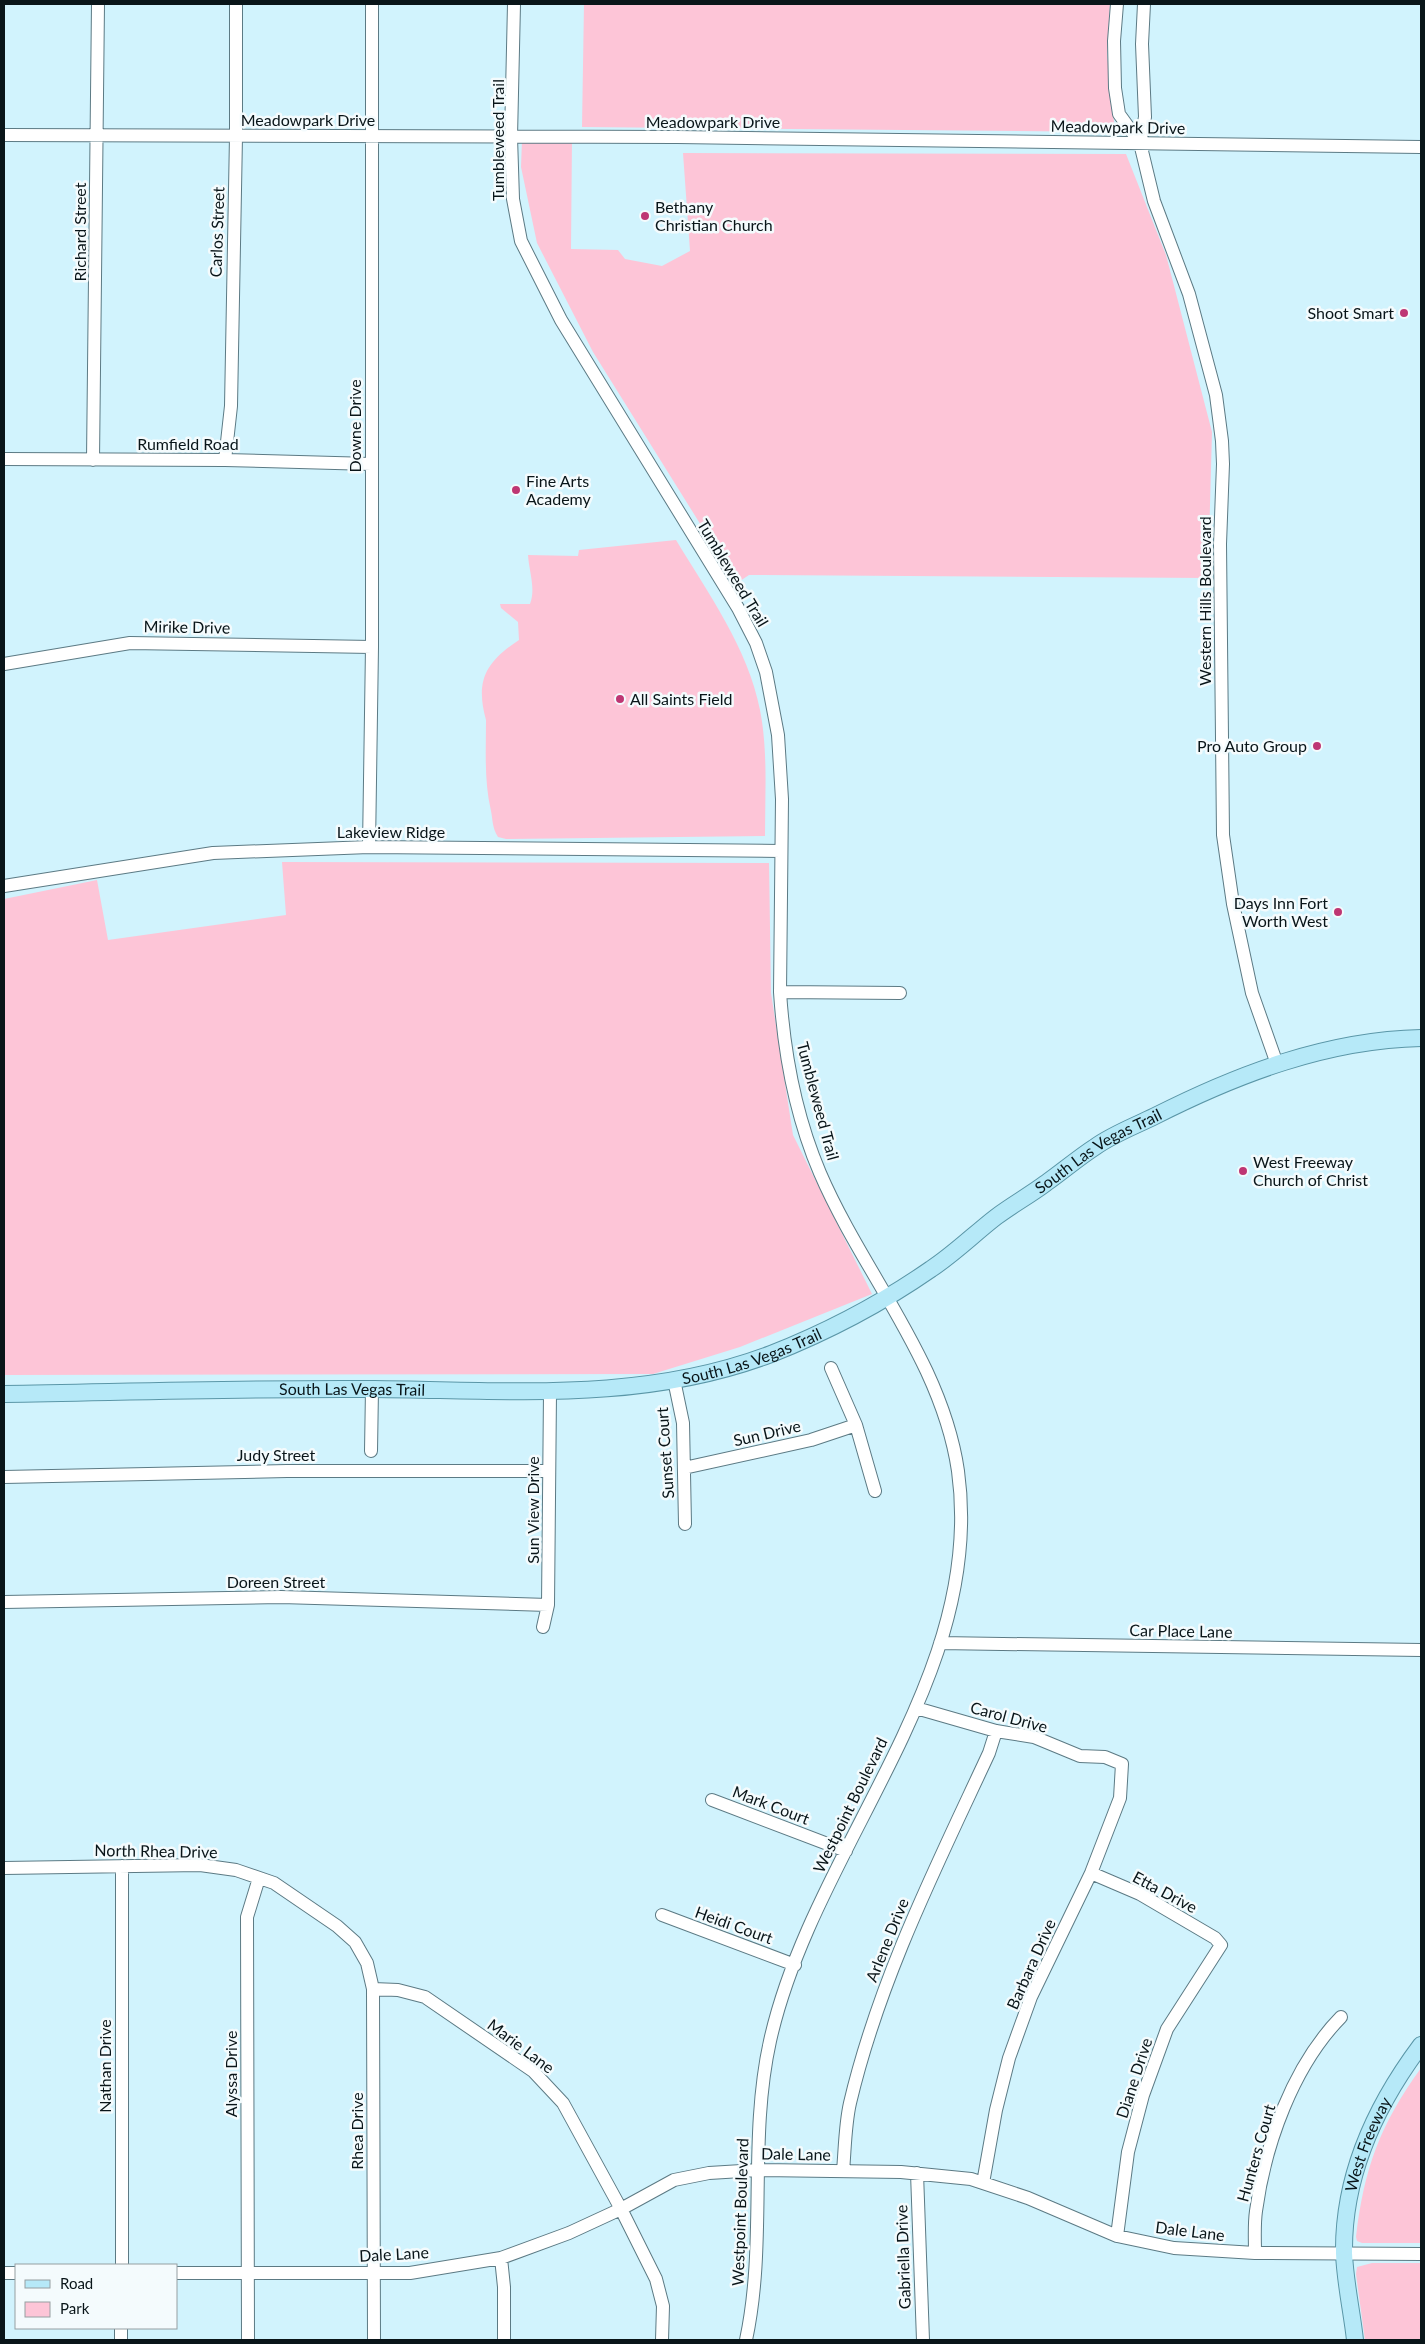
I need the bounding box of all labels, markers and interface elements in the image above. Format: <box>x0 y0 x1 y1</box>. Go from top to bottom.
street label: Tumbleweed Trail <box>488 79 507 201</box>
street label: Meadowpark Drive <box>241 110 375 129</box>
street label: Meadowpark Drive <box>646 112 780 131</box>
street label: Meadowpark Drive <box>1051 116 1185 137</box>
street label: Richard Street <box>70 182 89 281</box>
street label: Carlos Street <box>205 186 228 278</box>
place label: Bethany Christian Church <box>655 197 773 234</box>
marker: Bethany Christian Church <box>639 210 651 222</box>
place label: Shoot Smart <box>1308 303 1394 322</box>
marker: Shoot Smart <box>1398 307 1410 319</box>
street label: Downe Drive <box>345 379 364 473</box>
street label: Rumfield Road <box>137 434 239 453</box>
place label: Fine Arts Academy <box>526 471 592 508</box>
marker: Fine Arts Academy <box>510 484 522 496</box>
street label: Tumbleweed Trail <box>694 516 773 630</box>
street label: Western Hills Boulevard <box>1195 516 1214 686</box>
street label: Mirike Drive <box>144 616 230 637</box>
place label: All Saints Field <box>630 689 732 708</box>
marker: All Saints Field <box>614 693 626 705</box>
place label: Pro Auto Group <box>1197 736 1307 755</box>
marker: Pro Auto Group <box>1311 740 1323 752</box>
street label: Lakeview Ridge <box>337 822 445 841</box>
place label: Days Inn Fort Worth West <box>1234 893 1328 930</box>
marker: Days Inn Fort Worth West <box>1332 906 1344 918</box>
street label: Tumbleweed Trail <box>794 1040 843 1162</box>
street label: South Las Vegas Trail <box>1031 1104 1164 1197</box>
place label: West Freeway Church of Christ <box>1253 1152 1368 1189</box>
marker: West Freeway Church of Christ <box>1237 1165 1249 1177</box>
street label: South Las Vegas Trail <box>680 1324 824 1388</box>
street label: South Las Vegas Trail <box>279 1379 425 1399</box>
street label: Sunset Court <box>652 1406 677 1499</box>
street label: Sun Drive <box>731 1416 802 1449</box>
street label: Judy Street <box>237 1445 316 1464</box>
street label: Sun View Drive <box>523 1456 542 1564</box>
street label: Doreen Street <box>227 1572 326 1591</box>
street label: Car Place Lane <box>1129 1620 1233 1641</box>
street label: Carol Drive <box>968 1697 1050 1736</box>
street label: Westpoint Boulevard <box>809 1734 891 1875</box>
street label: Mark Court <box>730 1781 812 1828</box>
street label: North Rhea Drive <box>94 1840 218 1861</box>
street label: Etta Drive <box>1130 1867 1201 1916</box>
street label: Arlene Drive <box>861 1895 912 1984</box>
street label: Heidi Court <box>693 1902 776 1947</box>
street label: Barbara Drive <box>1002 1916 1059 2012</box>
street label: Marie Lane <box>484 2014 558 2077</box>
street label: Nathan Drive <box>95 2019 114 2113</box>
street label: Alyssa Drive <box>221 2031 240 2117</box>
street label: Diane Drive <box>1112 2035 1155 2120</box>
street label: Rhea Drive <box>347 2092 366 2170</box>
street label: West Freeway <box>1341 2093 1395 2193</box>
street label: Hunters Court <box>1232 2102 1279 2204</box>
street label: Westpoint Boulevard <box>727 2138 752 2286</box>
street label: Dale Lane <box>761 2143 831 2164</box>
street label: Gabriella Drive <box>891 2205 914 2310</box>
street label: Dale Lane <box>1154 2217 1226 2244</box>
street label: Dale Lane <box>359 2242 429 2265</box>
legend <box>15 2264 178 2329</box>
text: Road <box>60 2274 93 2292</box>
text: Park <box>60 2299 90 2317</box>

